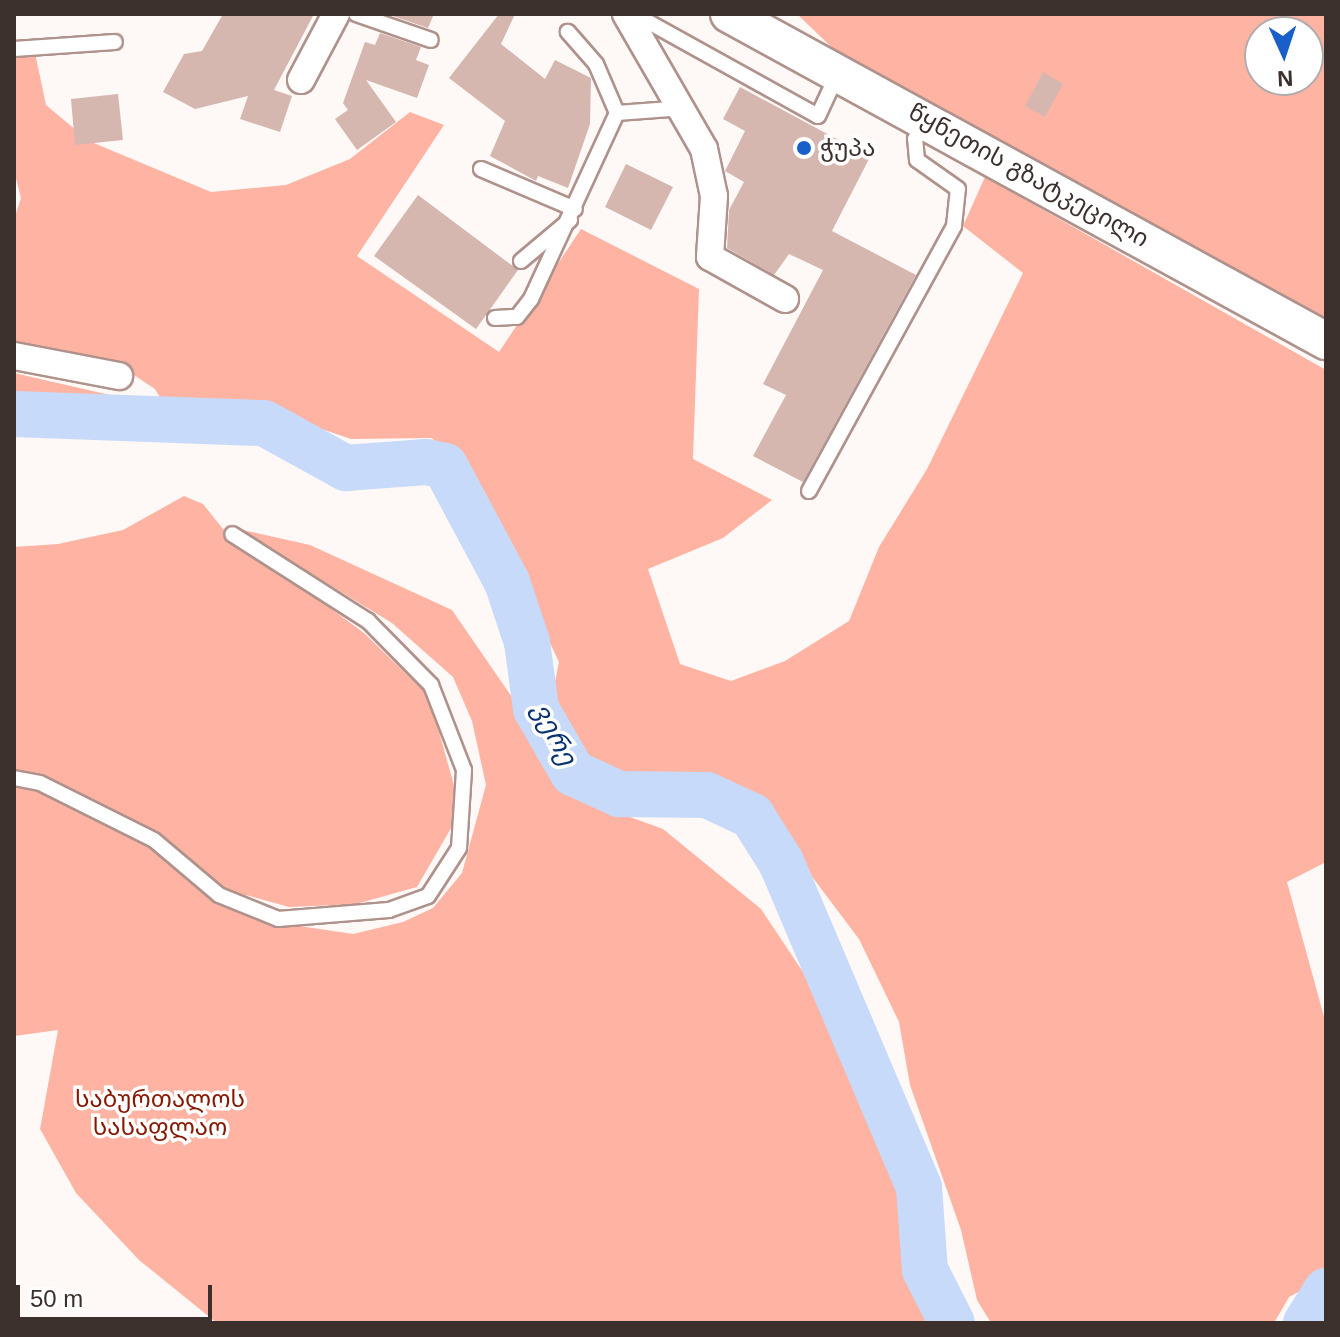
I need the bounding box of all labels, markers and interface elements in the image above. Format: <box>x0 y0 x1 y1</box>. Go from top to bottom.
north arrow <box>1244 16 1324 96</box>
text: N <box>1277 66 1294 91</box>
street label: წყნეთის გზატკეცილი <box>904 97 1154 253</box>
place label: ჭუპა <box>820 134 875 162</box>
marker: ჭუპა <box>795 139 813 157</box>
water label: ვერე <box>525 697 583 771</box>
park label: საბურთალოს სასაფლაო <box>75 1085 245 1141</box>
scale bar <box>20 1269 216 1319</box>
text: 50 m <box>30 1285 83 1312</box>

